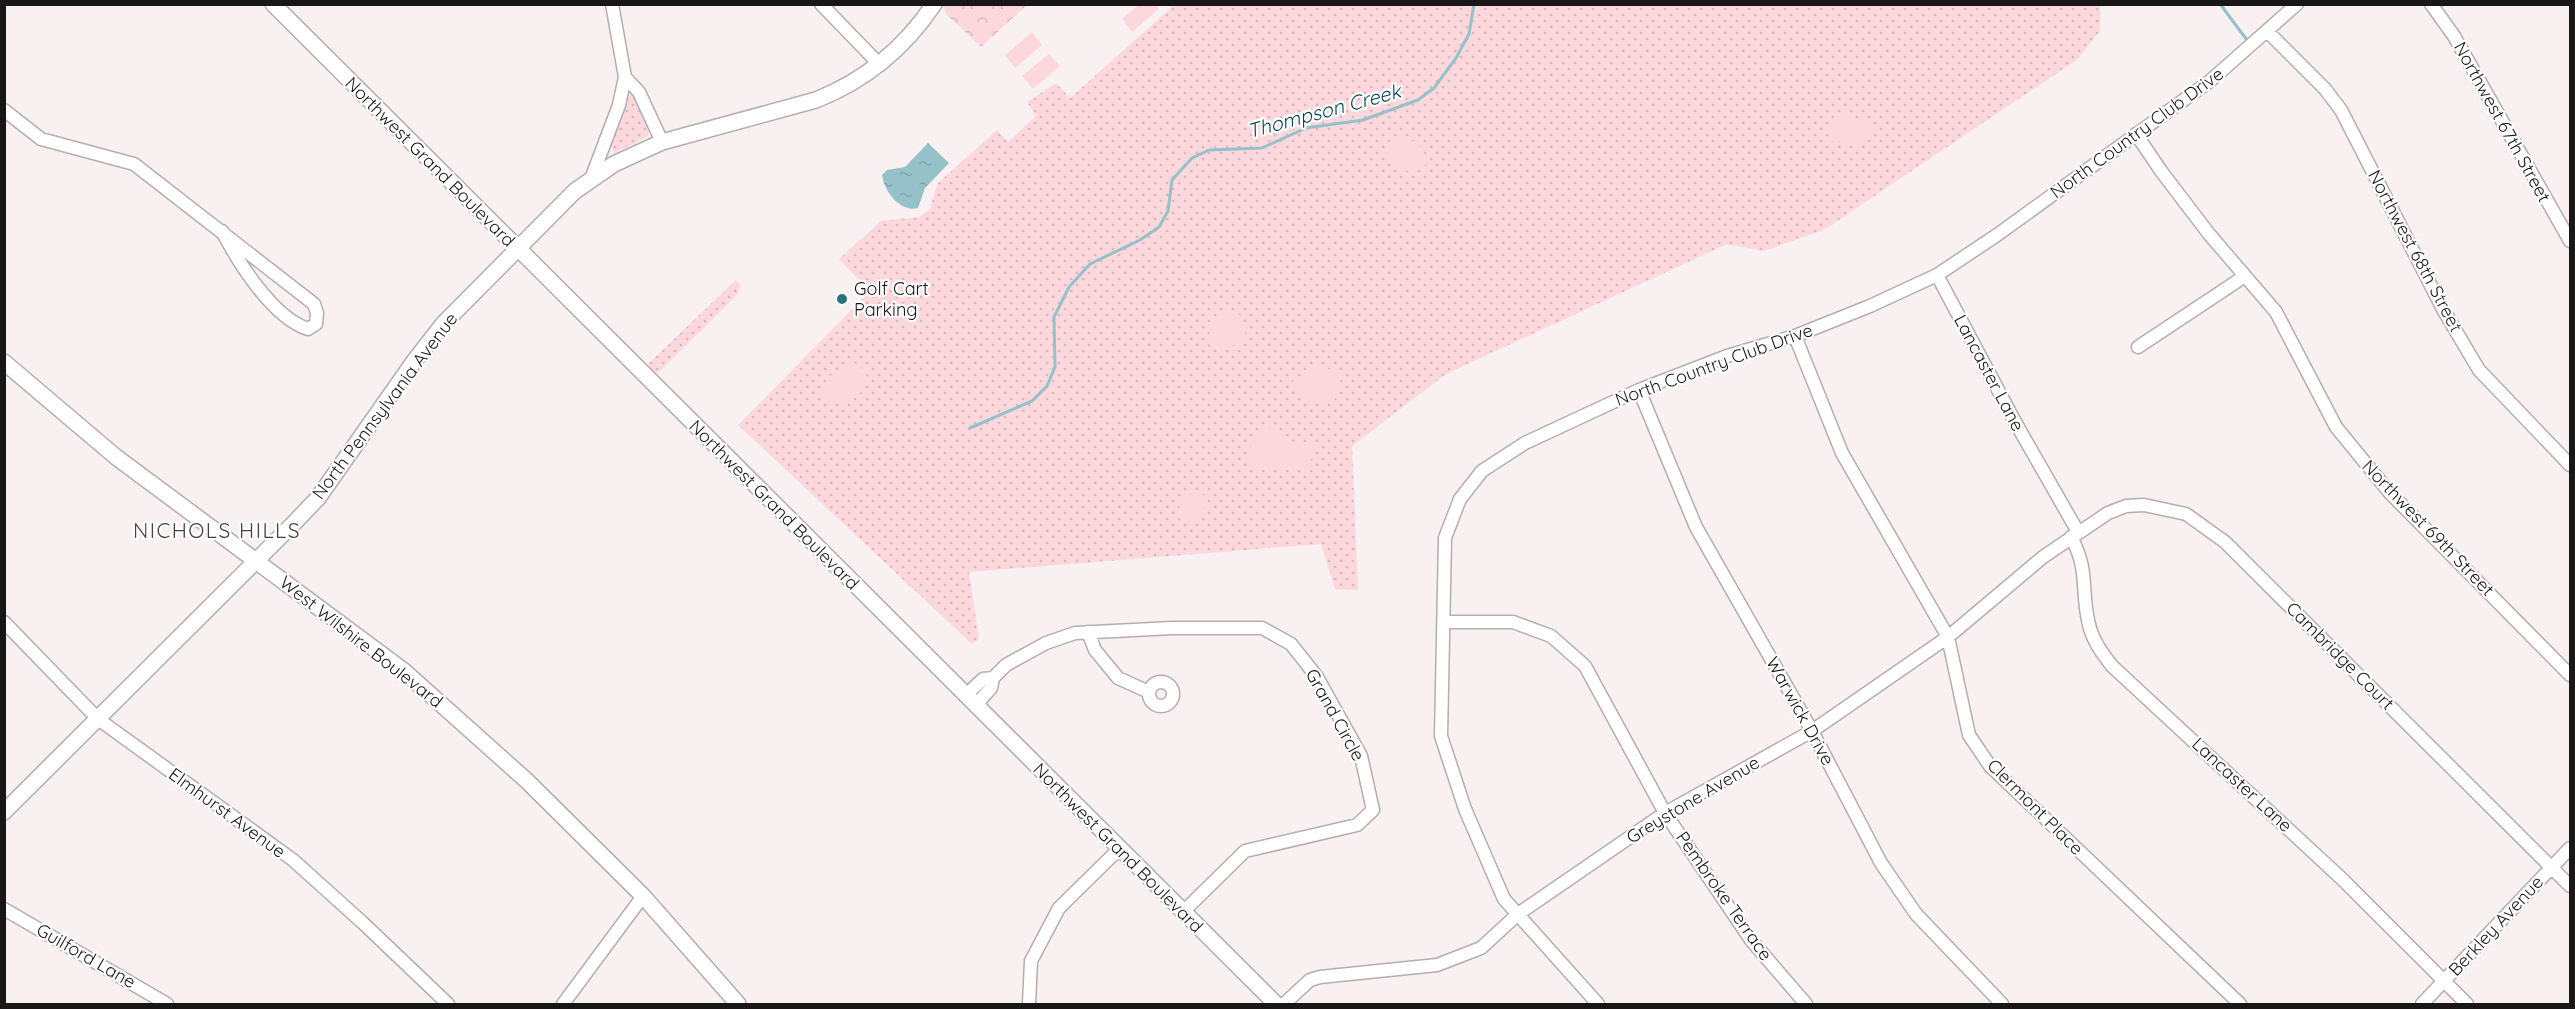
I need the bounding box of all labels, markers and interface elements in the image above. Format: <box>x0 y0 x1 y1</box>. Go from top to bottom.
street label: Northwest 67th Street <box>2449 38 2556 206</box>
street label: North Country Club Drive <box>2045 62 2228 203</box>
street label: Northwest Grand Boulevard <box>340 72 520 252</box>
water label: Thompson Creek <box>1244 77 1406 143</box>
street label: Northwest 68th Street <box>2363 166 2468 336</box>
place label: Golf Cart Parking <box>854 277 929 321</box>
marker: Golf Cart Parking <box>835 292 849 306</box>
street label: North Pennsylvania Avenue <box>307 308 462 504</box>
street label: Lancaster Lane <box>1949 311 2030 435</box>
street label: North Country Club Drive <box>1612 318 1816 411</box>
street label: Northwest Grand Boulevard <box>684 415 864 595</box>
street label: Northwest 69th Street <box>2357 455 2499 601</box>
district label: NICHOLS HILLS <box>133 517 301 543</box>
street label: West Wilshire Boulevard <box>275 571 448 713</box>
street label: Cambridge Court <box>2281 597 2399 715</box>
street label: Warwick Drive <box>1761 652 1840 769</box>
street label: Grand Circle <box>1301 665 1370 765</box>
street label: Lancaster Lane <box>2187 732 2297 837</box>
street label: Greystone Avenue <box>1622 751 1764 848</box>
street label: Clermont Place <box>1982 754 2088 860</box>
street label: Northwest Grand Boulevard <box>1028 758 1208 938</box>
street label: Elmhurst Avenue <box>164 762 290 863</box>
street label: Pembroke Terrace <box>1671 827 1778 965</box>
street label: Berkley Avenue <box>2443 871 2548 981</box>
street label: Guilford Lane <box>33 918 140 993</box>

